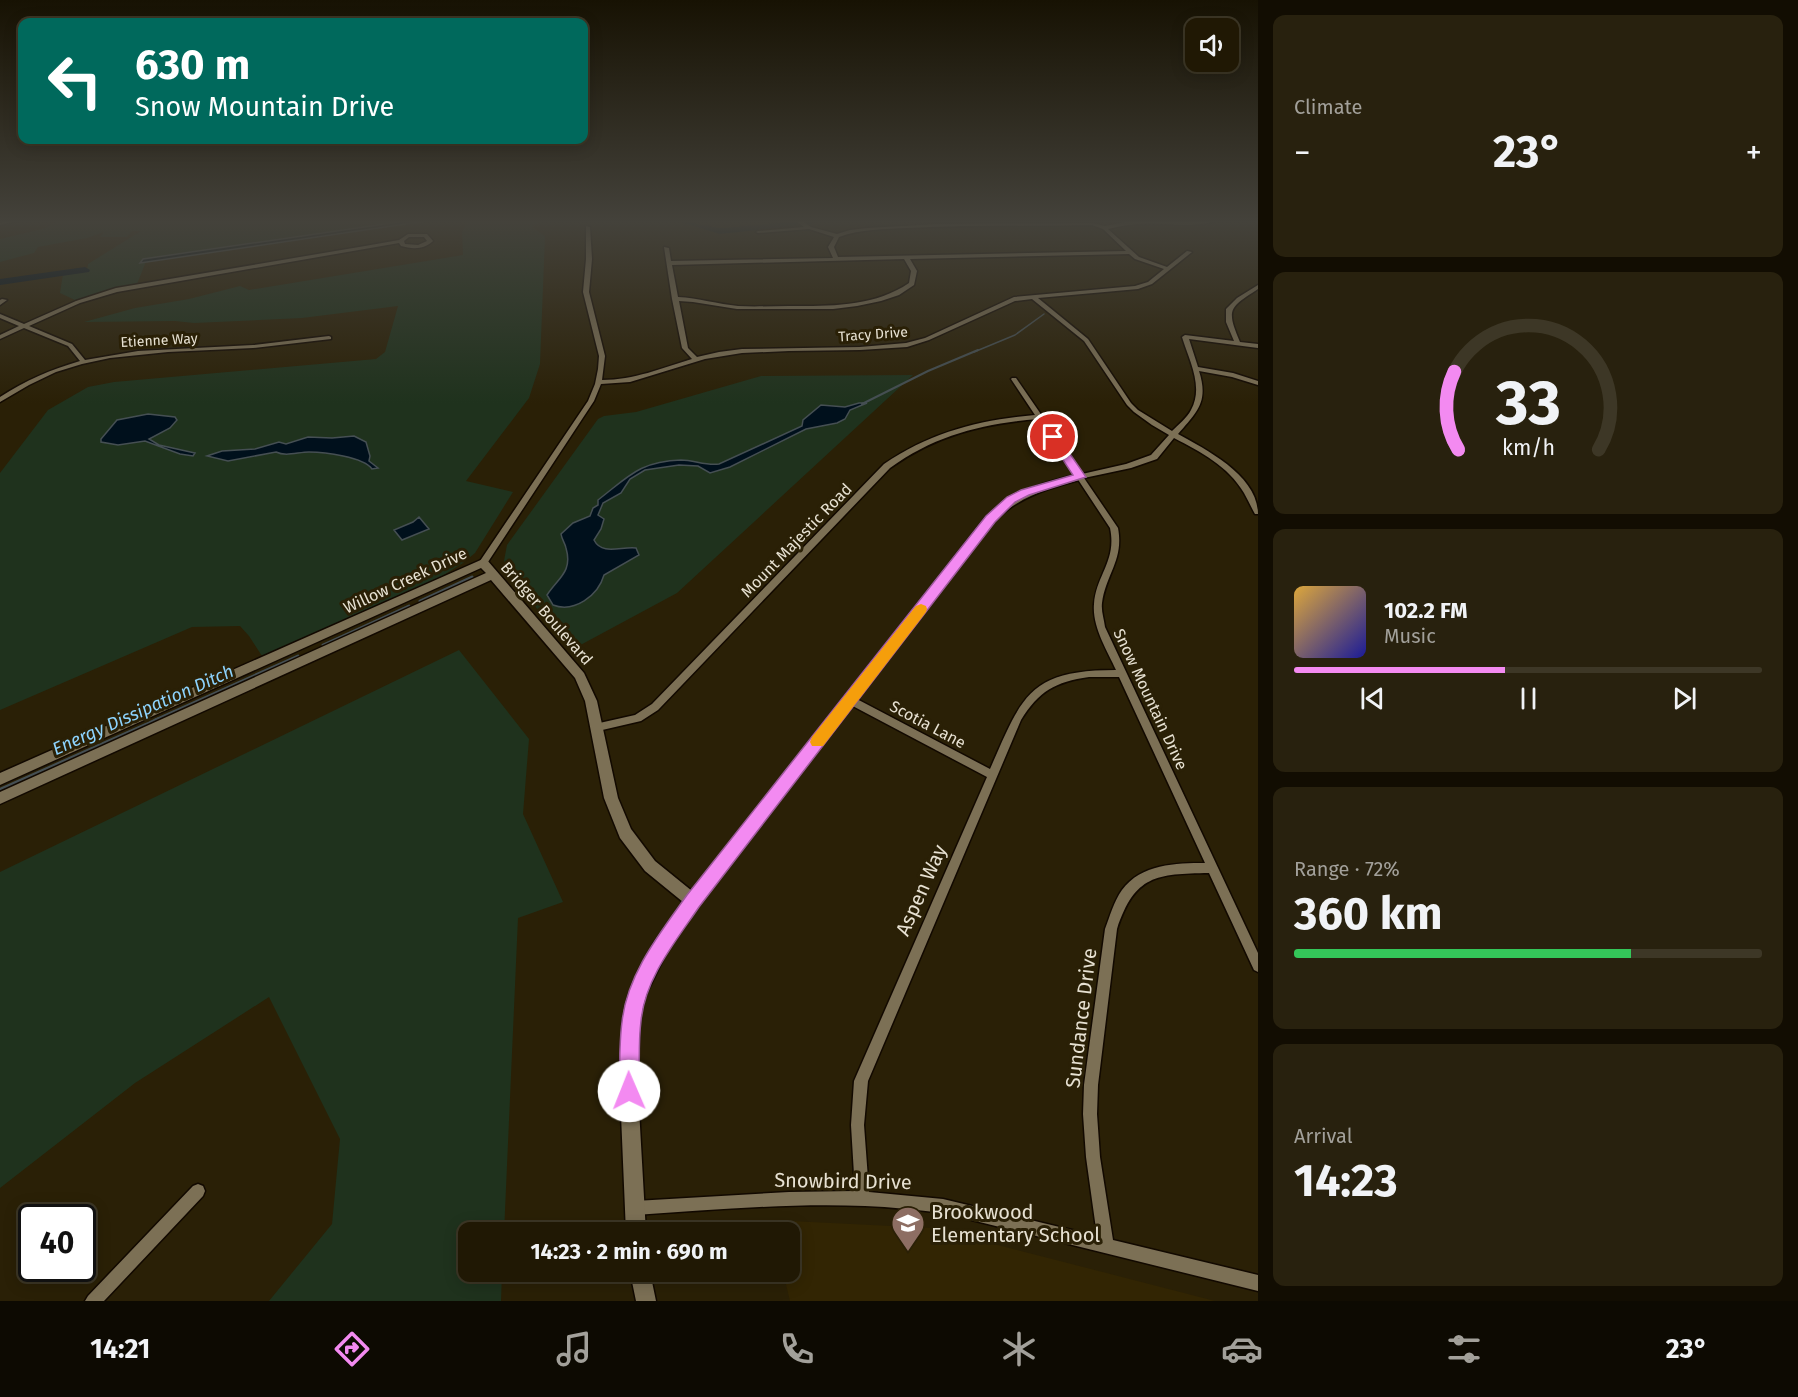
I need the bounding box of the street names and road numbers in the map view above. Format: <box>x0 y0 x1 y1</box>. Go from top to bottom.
street label: Tracy Drive <box>838 324 908 345</box>
street label: Etienne Way <box>120 330 198 351</box>
street label: Mount Majestic Road <box>737 479 856 601</box>
street label: Willow Creek Drive <box>341 544 470 617</box>
street label: Bridger Boulevard <box>497 558 597 669</box>
street label: Snow Mountain Drive <box>1109 626 1192 773</box>
street label: Scotia Lane <box>887 697 969 752</box>
street label: Aspen Way <box>890 841 952 939</box>
street label: Sundance Drive <box>1060 947 1102 1089</box>
street label: Snowbird Drive <box>774 1168 912 1194</box>

